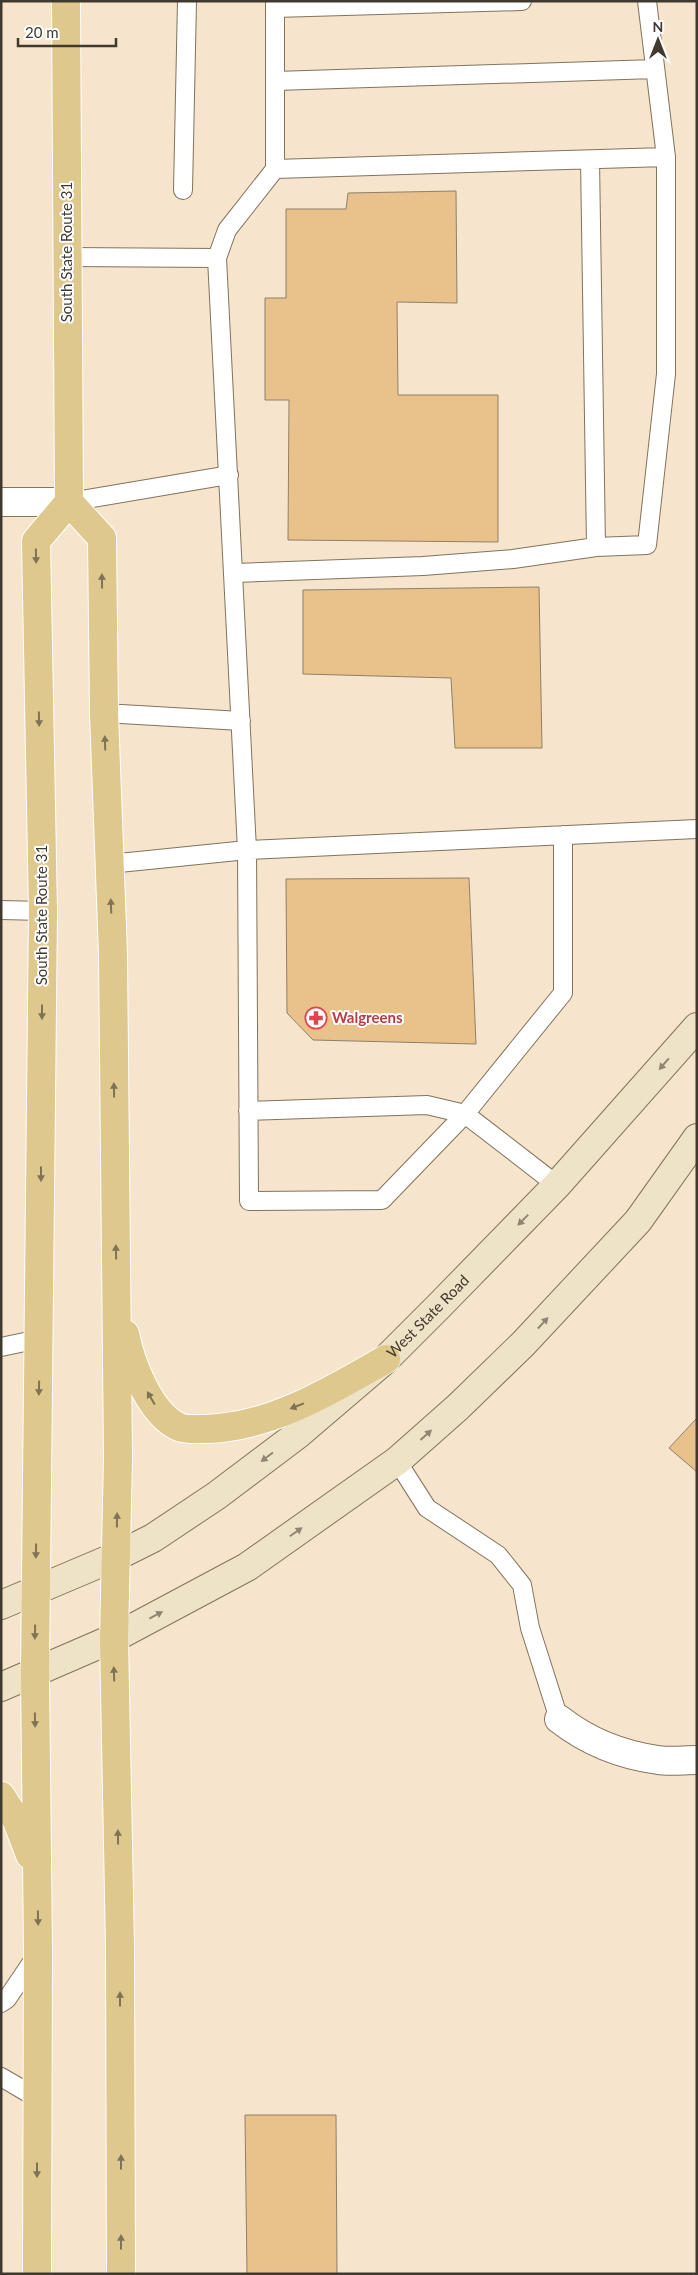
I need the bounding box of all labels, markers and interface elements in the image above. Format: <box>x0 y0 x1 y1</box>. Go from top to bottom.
scale bar <box>18 15 115 47</box>
north arrow <box>633 15 683 65</box>
text: N <box>653 18 663 35</box>
text: 20 m <box>25 23 59 41</box>
street label: South State Route 31 <box>57 182 75 322</box>
one-way arrow <box>32 549 40 565</box>
one-way arrow <box>98 572 106 588</box>
one-way arrow <box>35 711 43 727</box>
one-way arrow <box>100 735 108 751</box>
street label: South State Route 31 <box>32 845 50 985</box>
one-way arrow <box>106 897 114 913</box>
one-way arrow <box>38 1004 46 1020</box>
pharmacy icon: Walgreens <box>304 1006 328 1030</box>
place label: Walgreens <box>332 1008 403 1026</box>
one-way arrow <box>659 1057 670 1070</box>
one-way arrow <box>110 1081 118 1097</box>
one-way arrow <box>37 1167 45 1183</box>
one-way arrow <box>517 1214 529 1226</box>
one-way arrow <box>112 1244 120 1260</box>
street label: West State Road <box>382 1271 472 1361</box>
one-way arrow <box>537 1317 549 1329</box>
one-way arrow <box>35 1380 43 1396</box>
one-way arrow <box>146 1392 155 1405</box>
one-way arrow <box>289 1403 304 1411</box>
one-way arrow <box>420 1430 432 1441</box>
one-way arrow <box>261 1452 274 1463</box>
one-way arrow <box>114 1511 122 1527</box>
one-way arrow <box>289 1527 303 1537</box>
one-way arrow <box>32 1543 40 1559</box>
one-way arrow <box>149 1611 164 1619</box>
one-way arrow <box>31 1624 39 1640</box>
one-way arrow <box>110 1666 118 1682</box>
one-way arrow <box>31 1713 39 1729</box>
one-way arrow <box>114 1829 122 1845</box>
one-way arrow <box>34 1910 42 1926</box>
one-way arrow <box>116 1991 124 2007</box>
one-way arrow <box>117 2154 125 2170</box>
one-way arrow <box>33 2163 41 2179</box>
one-way arrow <box>117 2234 125 2250</box>

